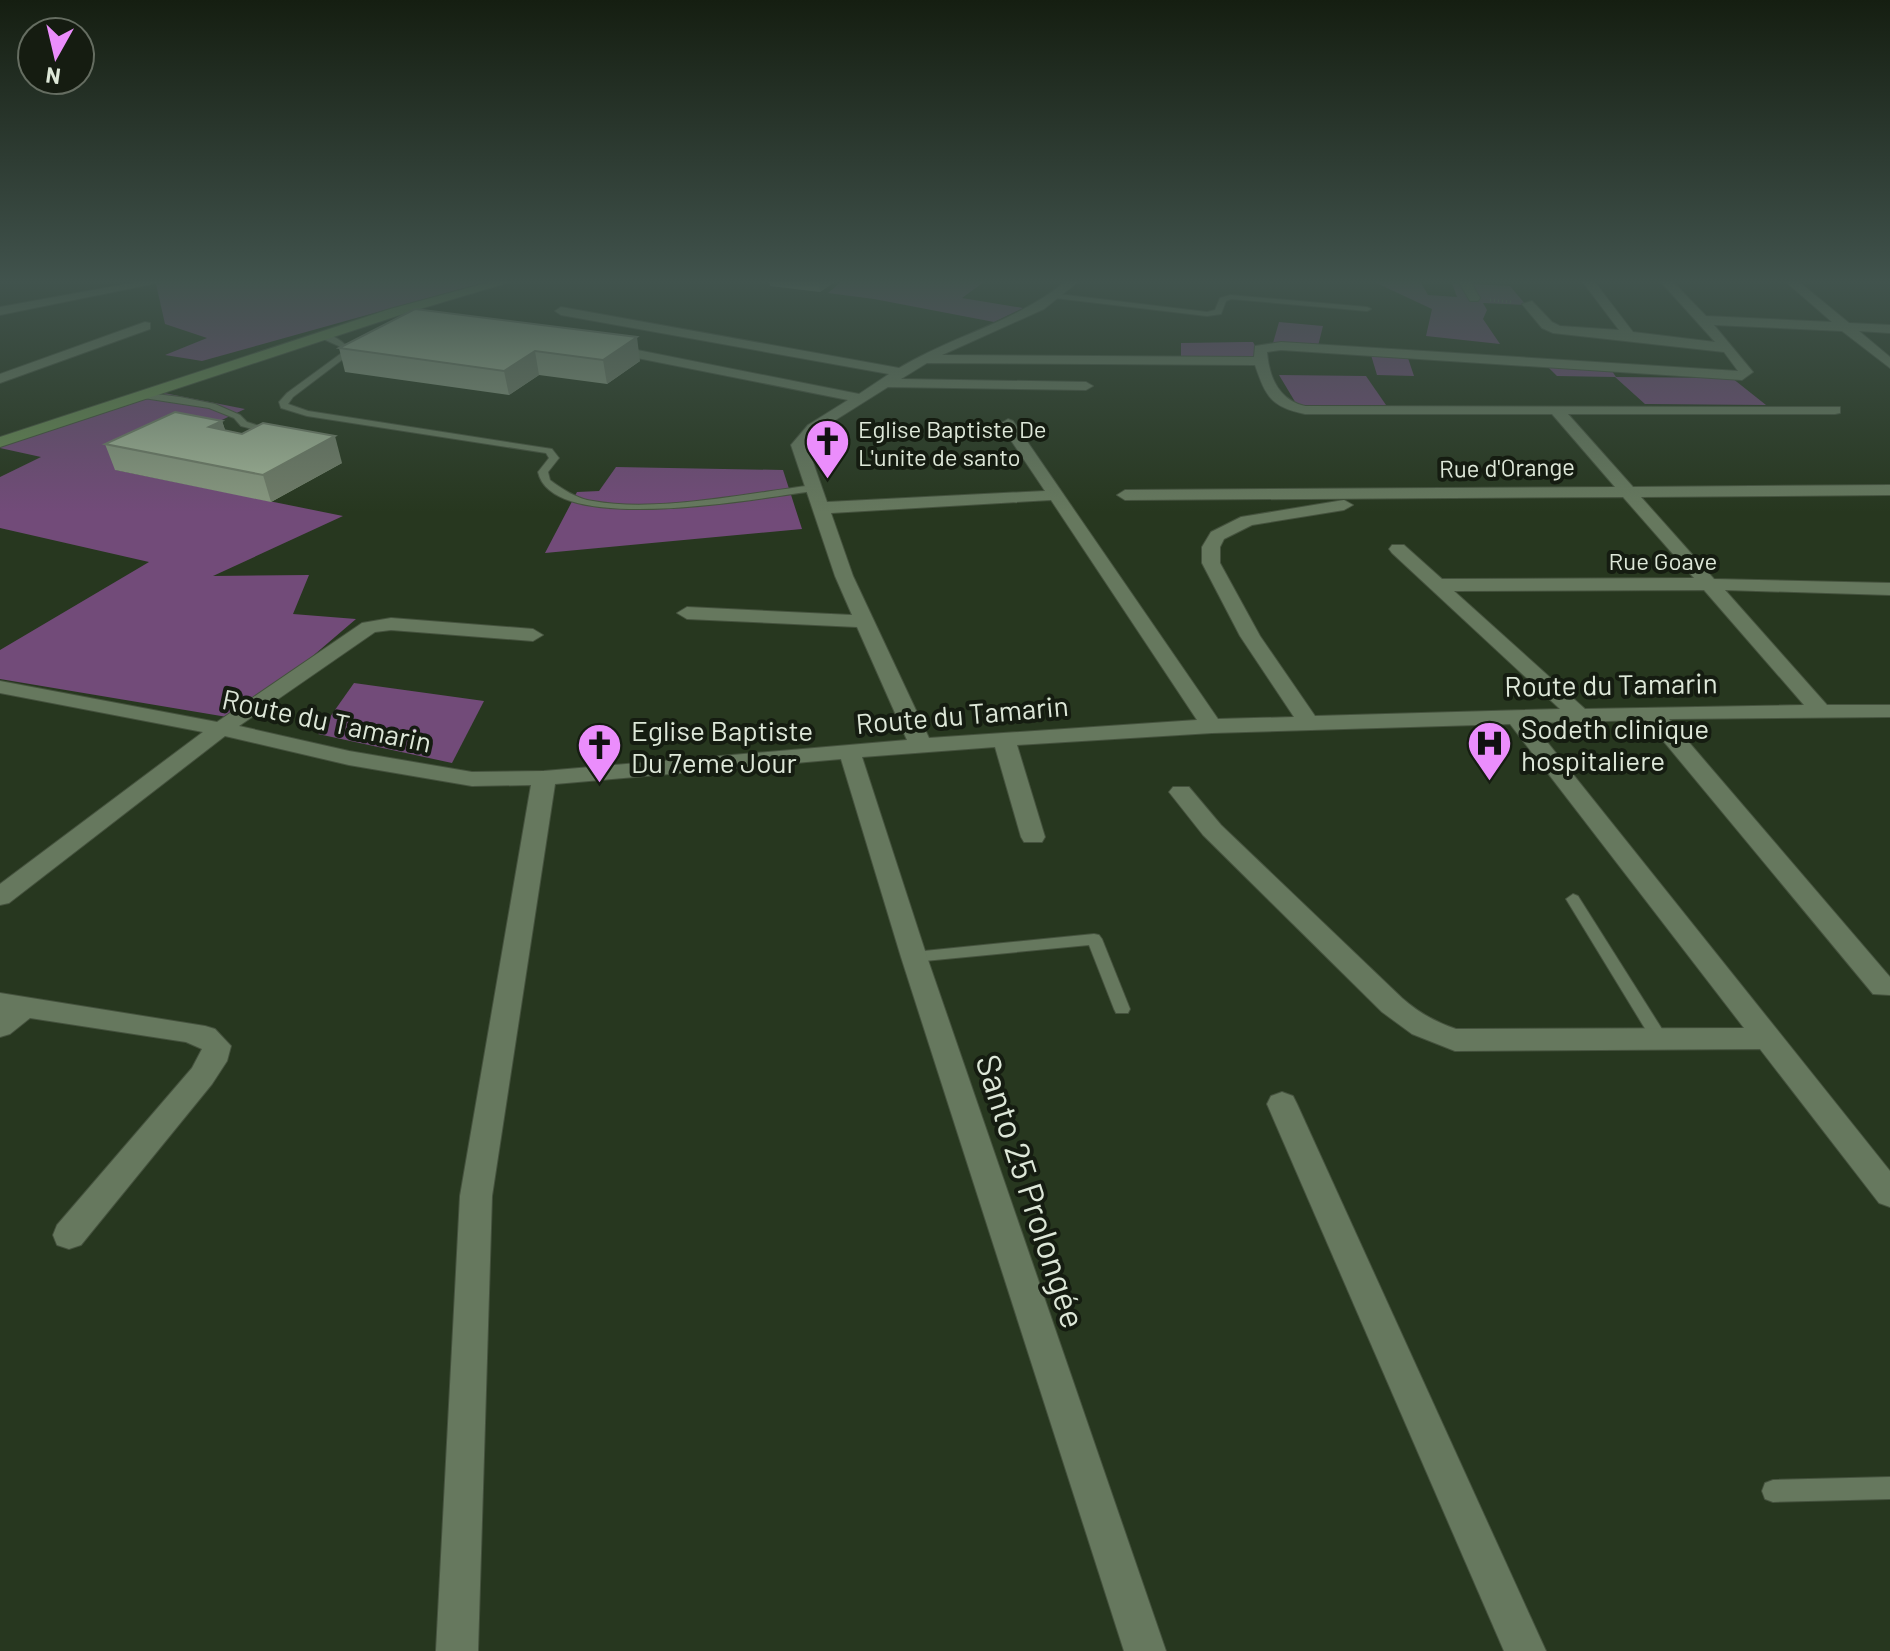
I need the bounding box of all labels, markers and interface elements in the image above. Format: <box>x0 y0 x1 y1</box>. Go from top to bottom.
north arrow <box>16 16 96 96</box>
text: N <box>44 63 62 91</box>
place label: Eglise Baptiste De L'unite de santo <box>858 414 1047 471</box>
church icon: Eglise Baptiste De L'unite de santo <box>803 418 851 481</box>
street label: Rue d'Orange <box>1439 451 1575 483</box>
street label: Rue Goave <box>1609 546 1717 575</box>
street label: Route du Tamarin <box>1504 665 1718 703</box>
street label: Route du Tamarin <box>219 681 435 759</box>
street label: Route du Tamarin <box>854 688 1070 740</box>
place label: Sodeth clinique hospitaliere <box>1521 711 1709 777</box>
place label: Eglise Baptiste Du 7eme Jour <box>631 713 813 779</box>
hospital icon: Sodeth clinique hospitaliere <box>1466 720 1514 783</box>
church icon: Eglise Baptiste Du 7eme Jour <box>576 722 624 785</box>
street label: Santo 25 Prolongée <box>968 1049 1096 1333</box>

